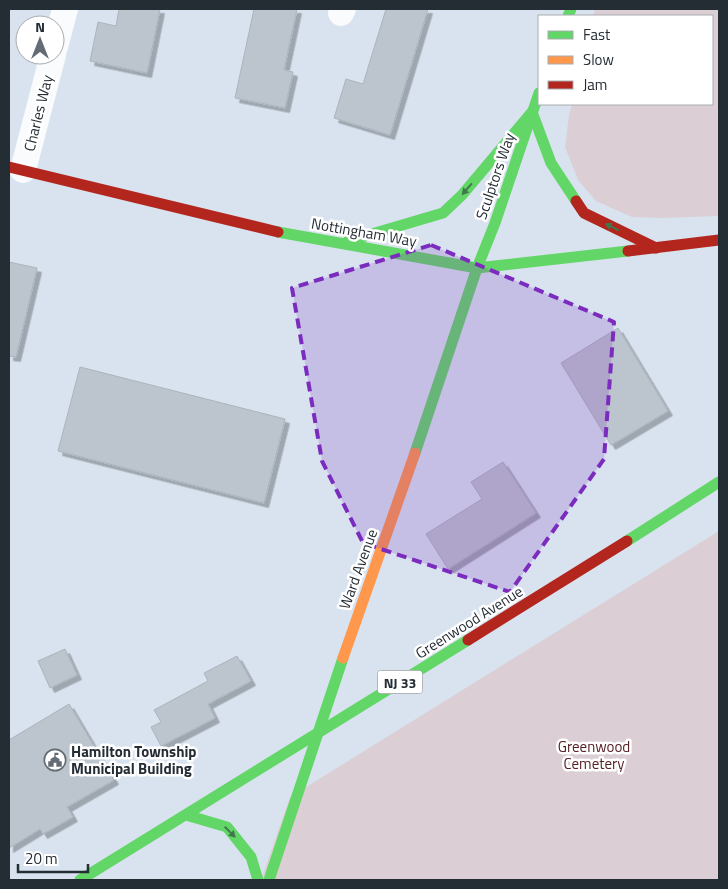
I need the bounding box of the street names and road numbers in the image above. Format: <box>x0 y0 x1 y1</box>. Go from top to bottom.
street label: Charles Way <box>17 72 59 154</box>
street label: Sculptors Way <box>469 130 521 222</box>
street label: Nottingham Way <box>309 211 419 253</box>
street label: Ward Avenue <box>333 526 383 612</box>
street label: Greenwood Avenue <box>411 580 527 664</box>
road number: NJ 33 <box>378 670 422 694</box>

